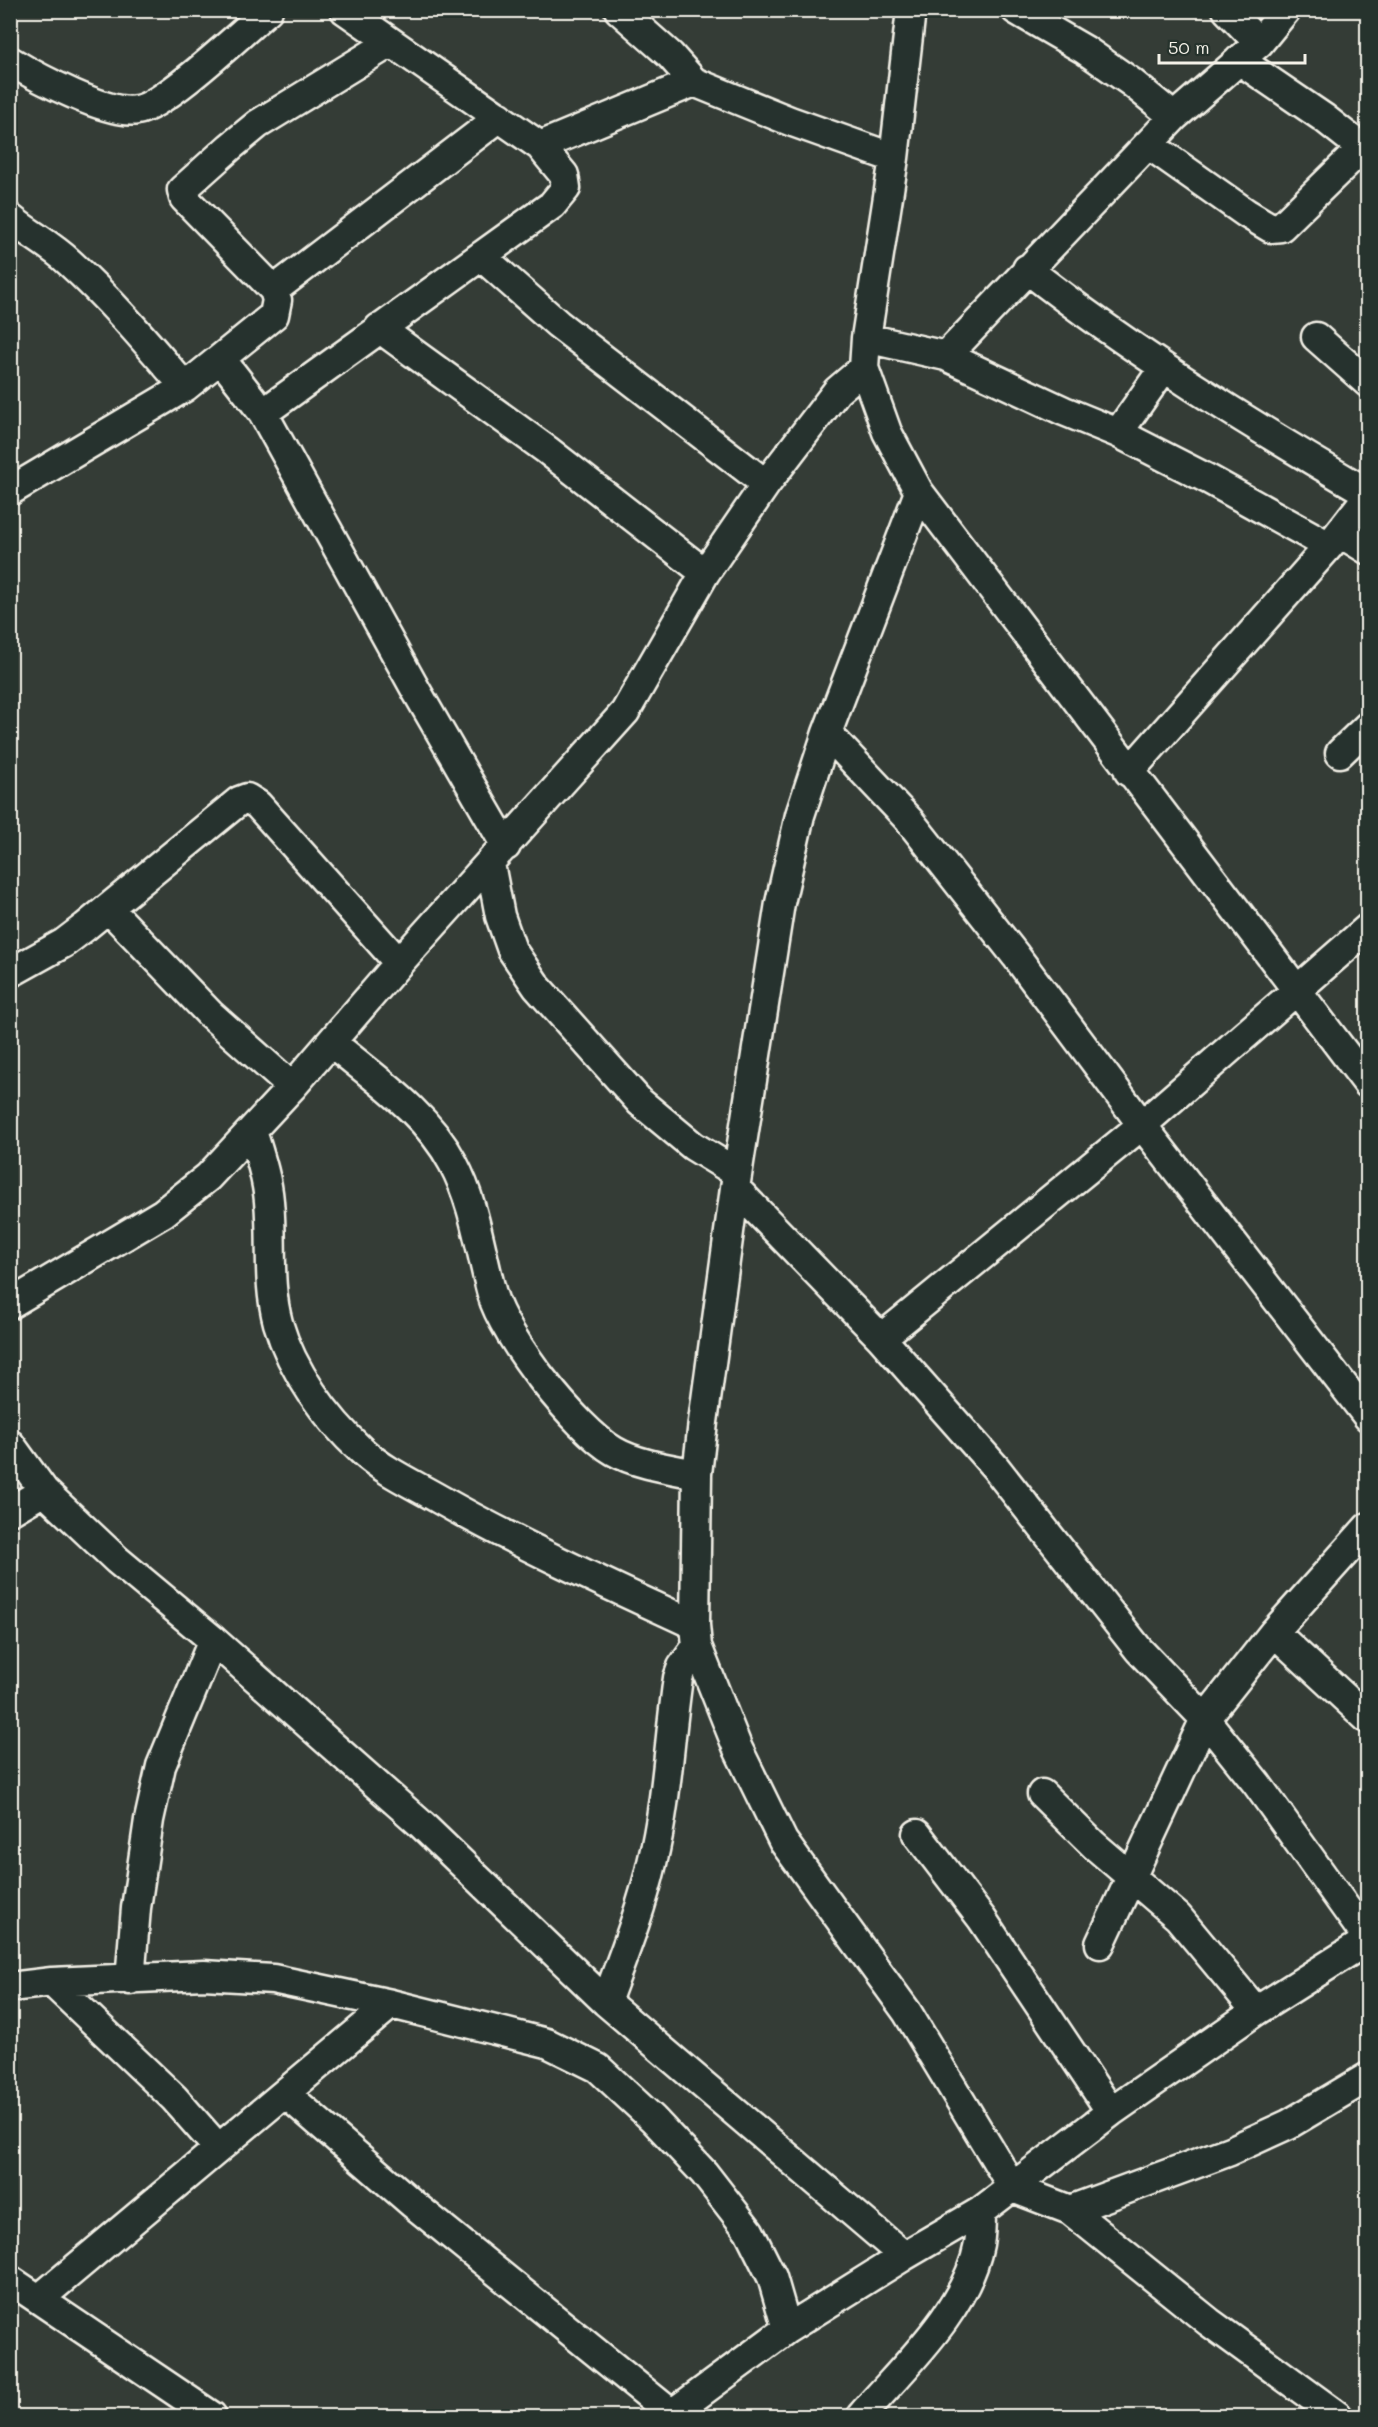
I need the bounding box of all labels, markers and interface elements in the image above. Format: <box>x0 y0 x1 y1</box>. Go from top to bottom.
scale bar <box>1159 27 1304 65</box>
text: 50 m <box>1168 35 1210 59</box>

